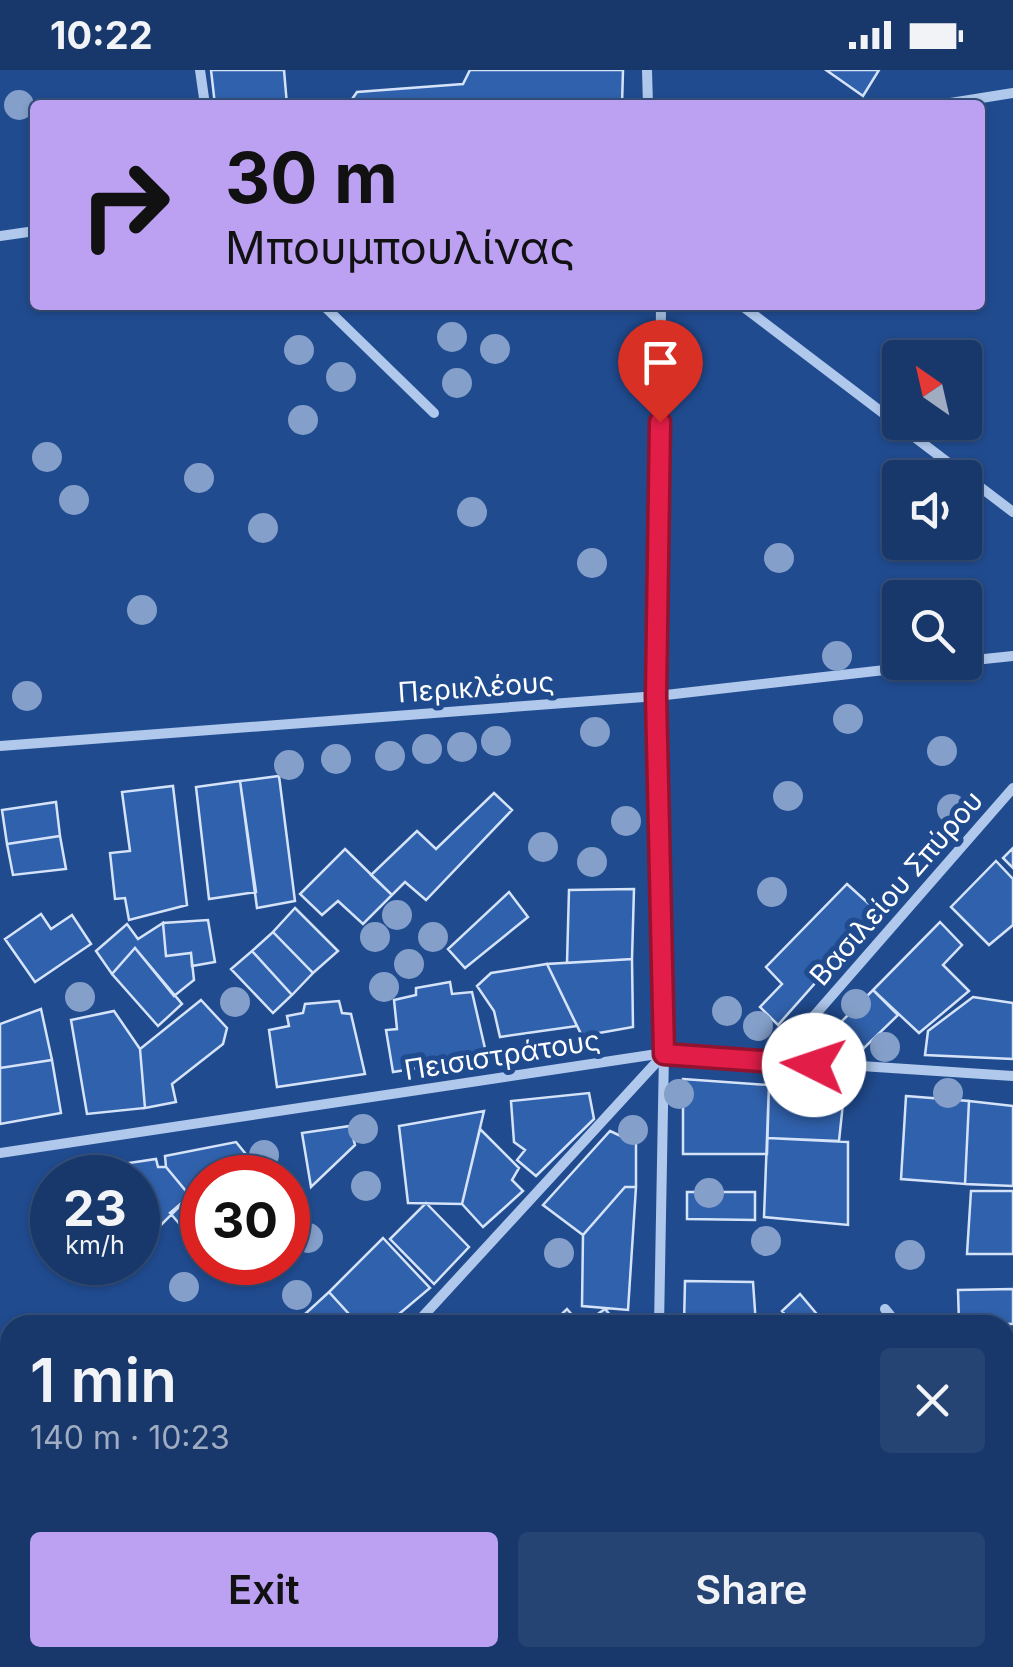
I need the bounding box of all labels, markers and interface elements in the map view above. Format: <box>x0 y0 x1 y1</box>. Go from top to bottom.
text: 10:22 <box>50 12 153 58</box>
text: 30 m <box>225 135 398 220</box>
icon: right <box>60 140 190 270</box>
text: Μπουμπουλίνας <box>225 220 575 275</box>
pin <box>618 320 703 423</box>
icon: arrive <box>633 335 688 390</box>
north arrow <box>882 340 982 440</box>
map controls <box>882 340 982 680</box>
button: sound <box>882 460 982 560</box>
button: search <box>882 580 982 680</box>
street label: Περικλέους <box>397 665 555 709</box>
street label: Βασιλείου Σπύρου <box>802 784 990 992</box>
position arrow <box>762 1013 866 1117</box>
street label: Πεισιστράτους <box>402 1023 602 1087</box>
speed limit sign: 30 <box>180 1155 310 1285</box>
text: 23 <box>63 1178 127 1238</box>
text: km/h <box>65 1230 125 1260</box>
text: 1 min <box>30 1344 177 1416</box>
button: close <box>880 1348 985 1453</box>
text: 140 m · 10:23 <box>30 1418 230 1457</box>
button: Exit <box>30 1532 498 1647</box>
button: Share <box>518 1532 985 1647</box>

